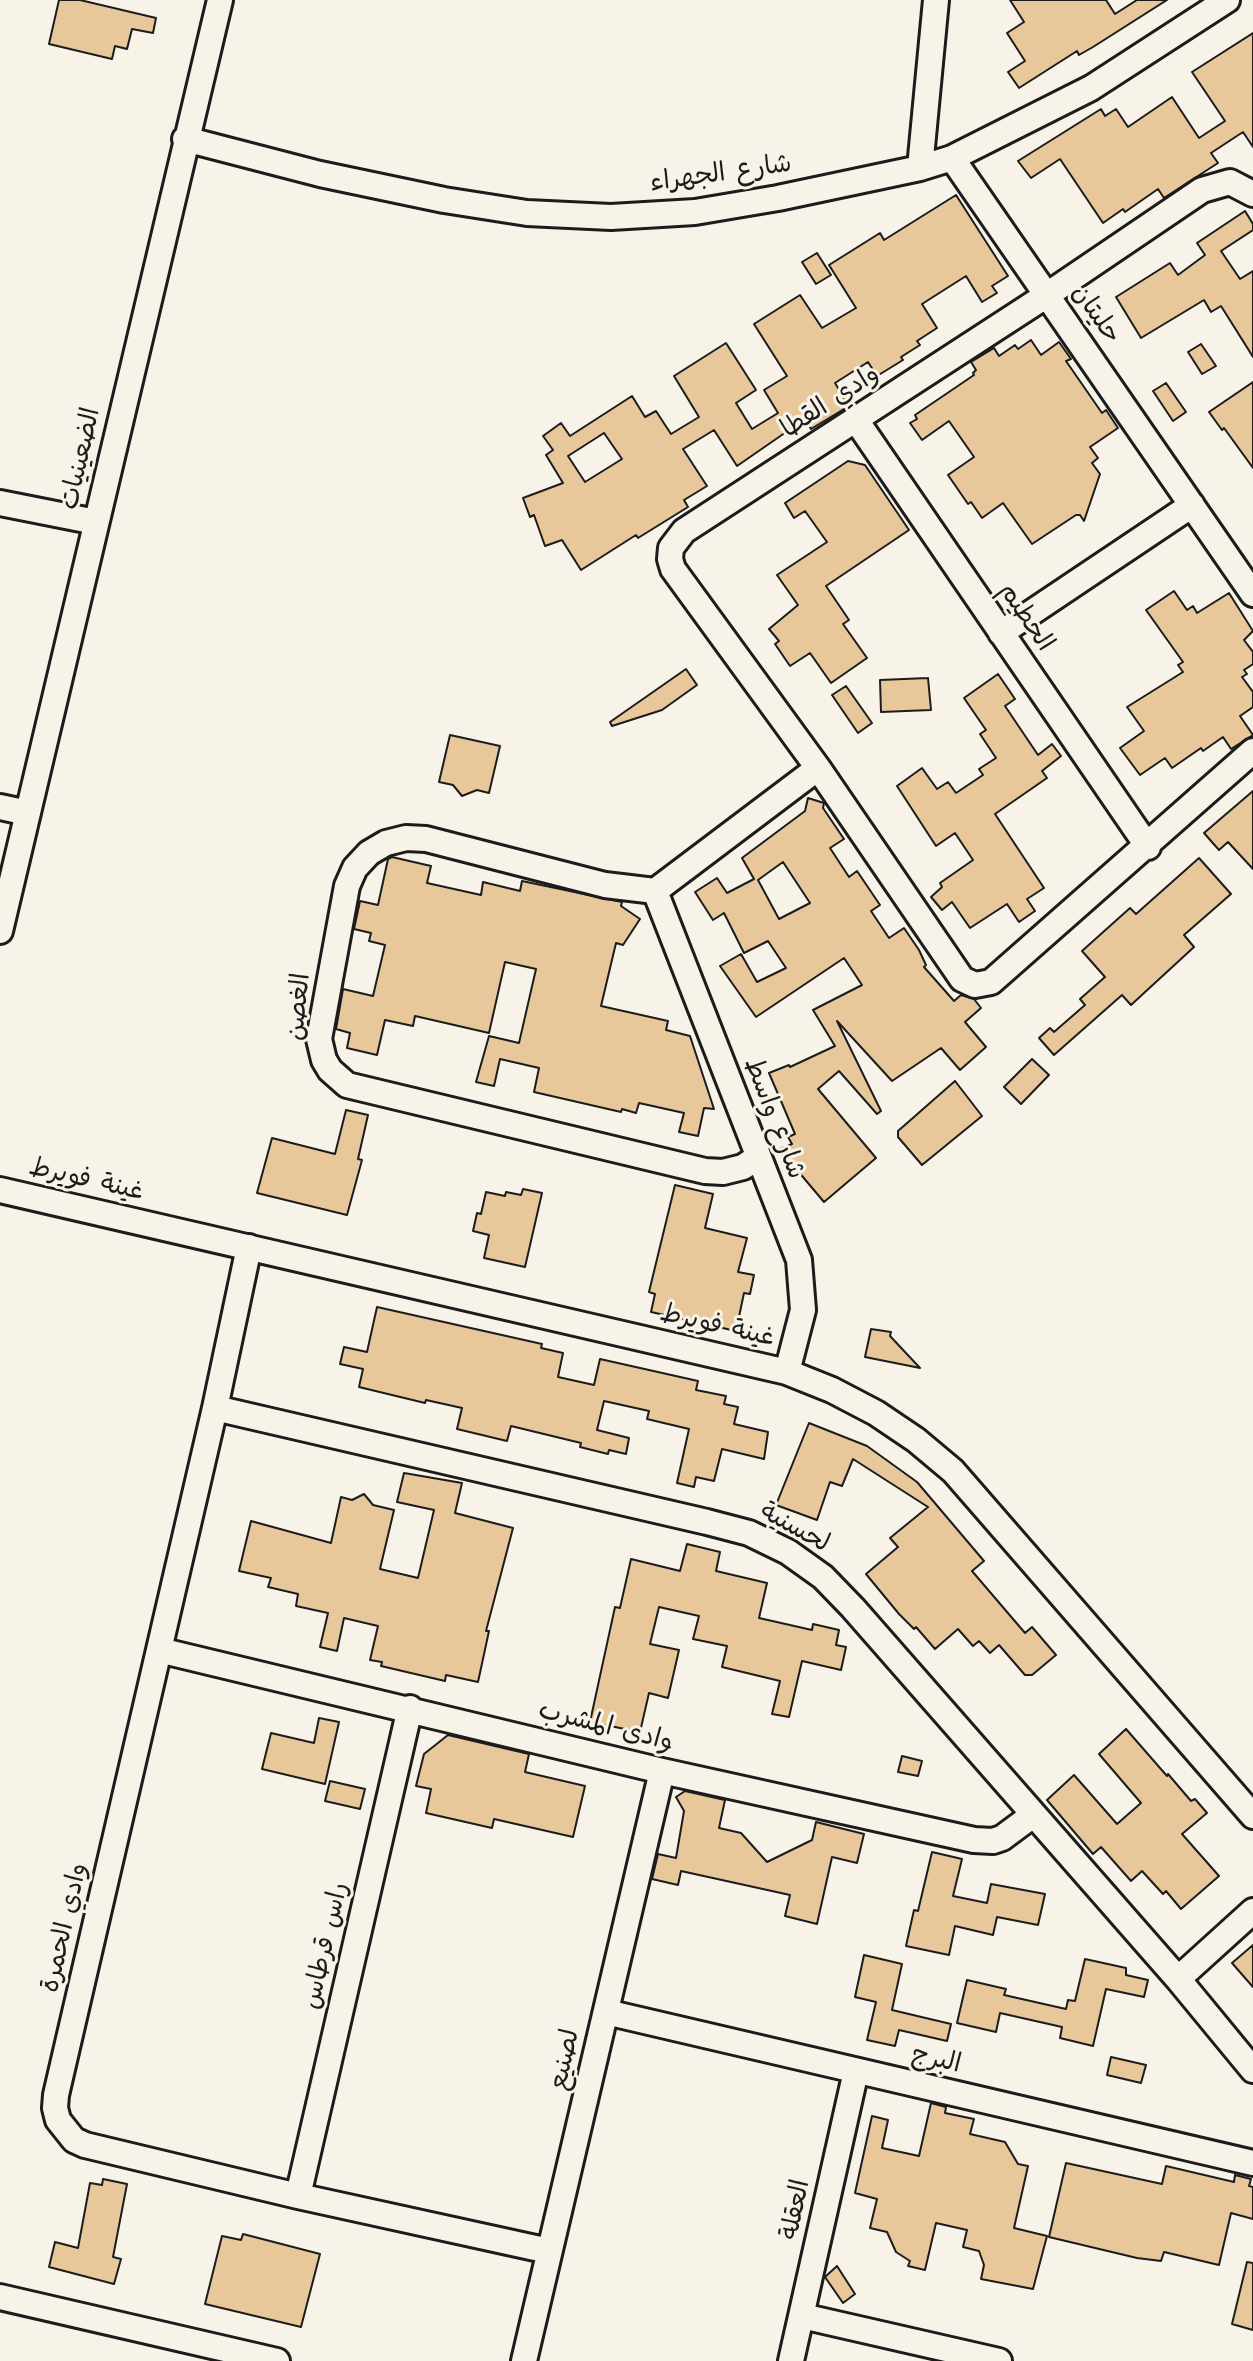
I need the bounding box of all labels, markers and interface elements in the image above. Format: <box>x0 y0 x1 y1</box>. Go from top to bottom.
street label: شارع الجهراء <box>648 150 794 200</box>
street label: حليتان <box>1063 279 1127 351</box>
street label: وادي القطا <box>776 360 886 446</box>
street label: الضعينيات <box>55 405 109 513</box>
street label: الحطيم <box>991 578 1059 658</box>
street label: الغصن <box>281 972 319 1042</box>
street label: شارع واسط <box>736 1054 810 1184</box>
street label: غينة فويرط <box>26 1153 146 1209</box>
street label: غينة فويرط <box>657 1299 777 1355</box>
street label: لحسنية <box>754 1497 834 1561</box>
street label: وادى المشرب <box>535 1696 677 1760</box>
street label: وادي الحمرة <box>36 1860 96 1996</box>
street label: راس قرطاس <box>297 1880 357 2012</box>
street label: لصنيع <box>544 2027 588 2093</box>
street label: البرج <box>908 2040 964 2082</box>
street label: العقلة <box>775 2177 819 2243</box>

